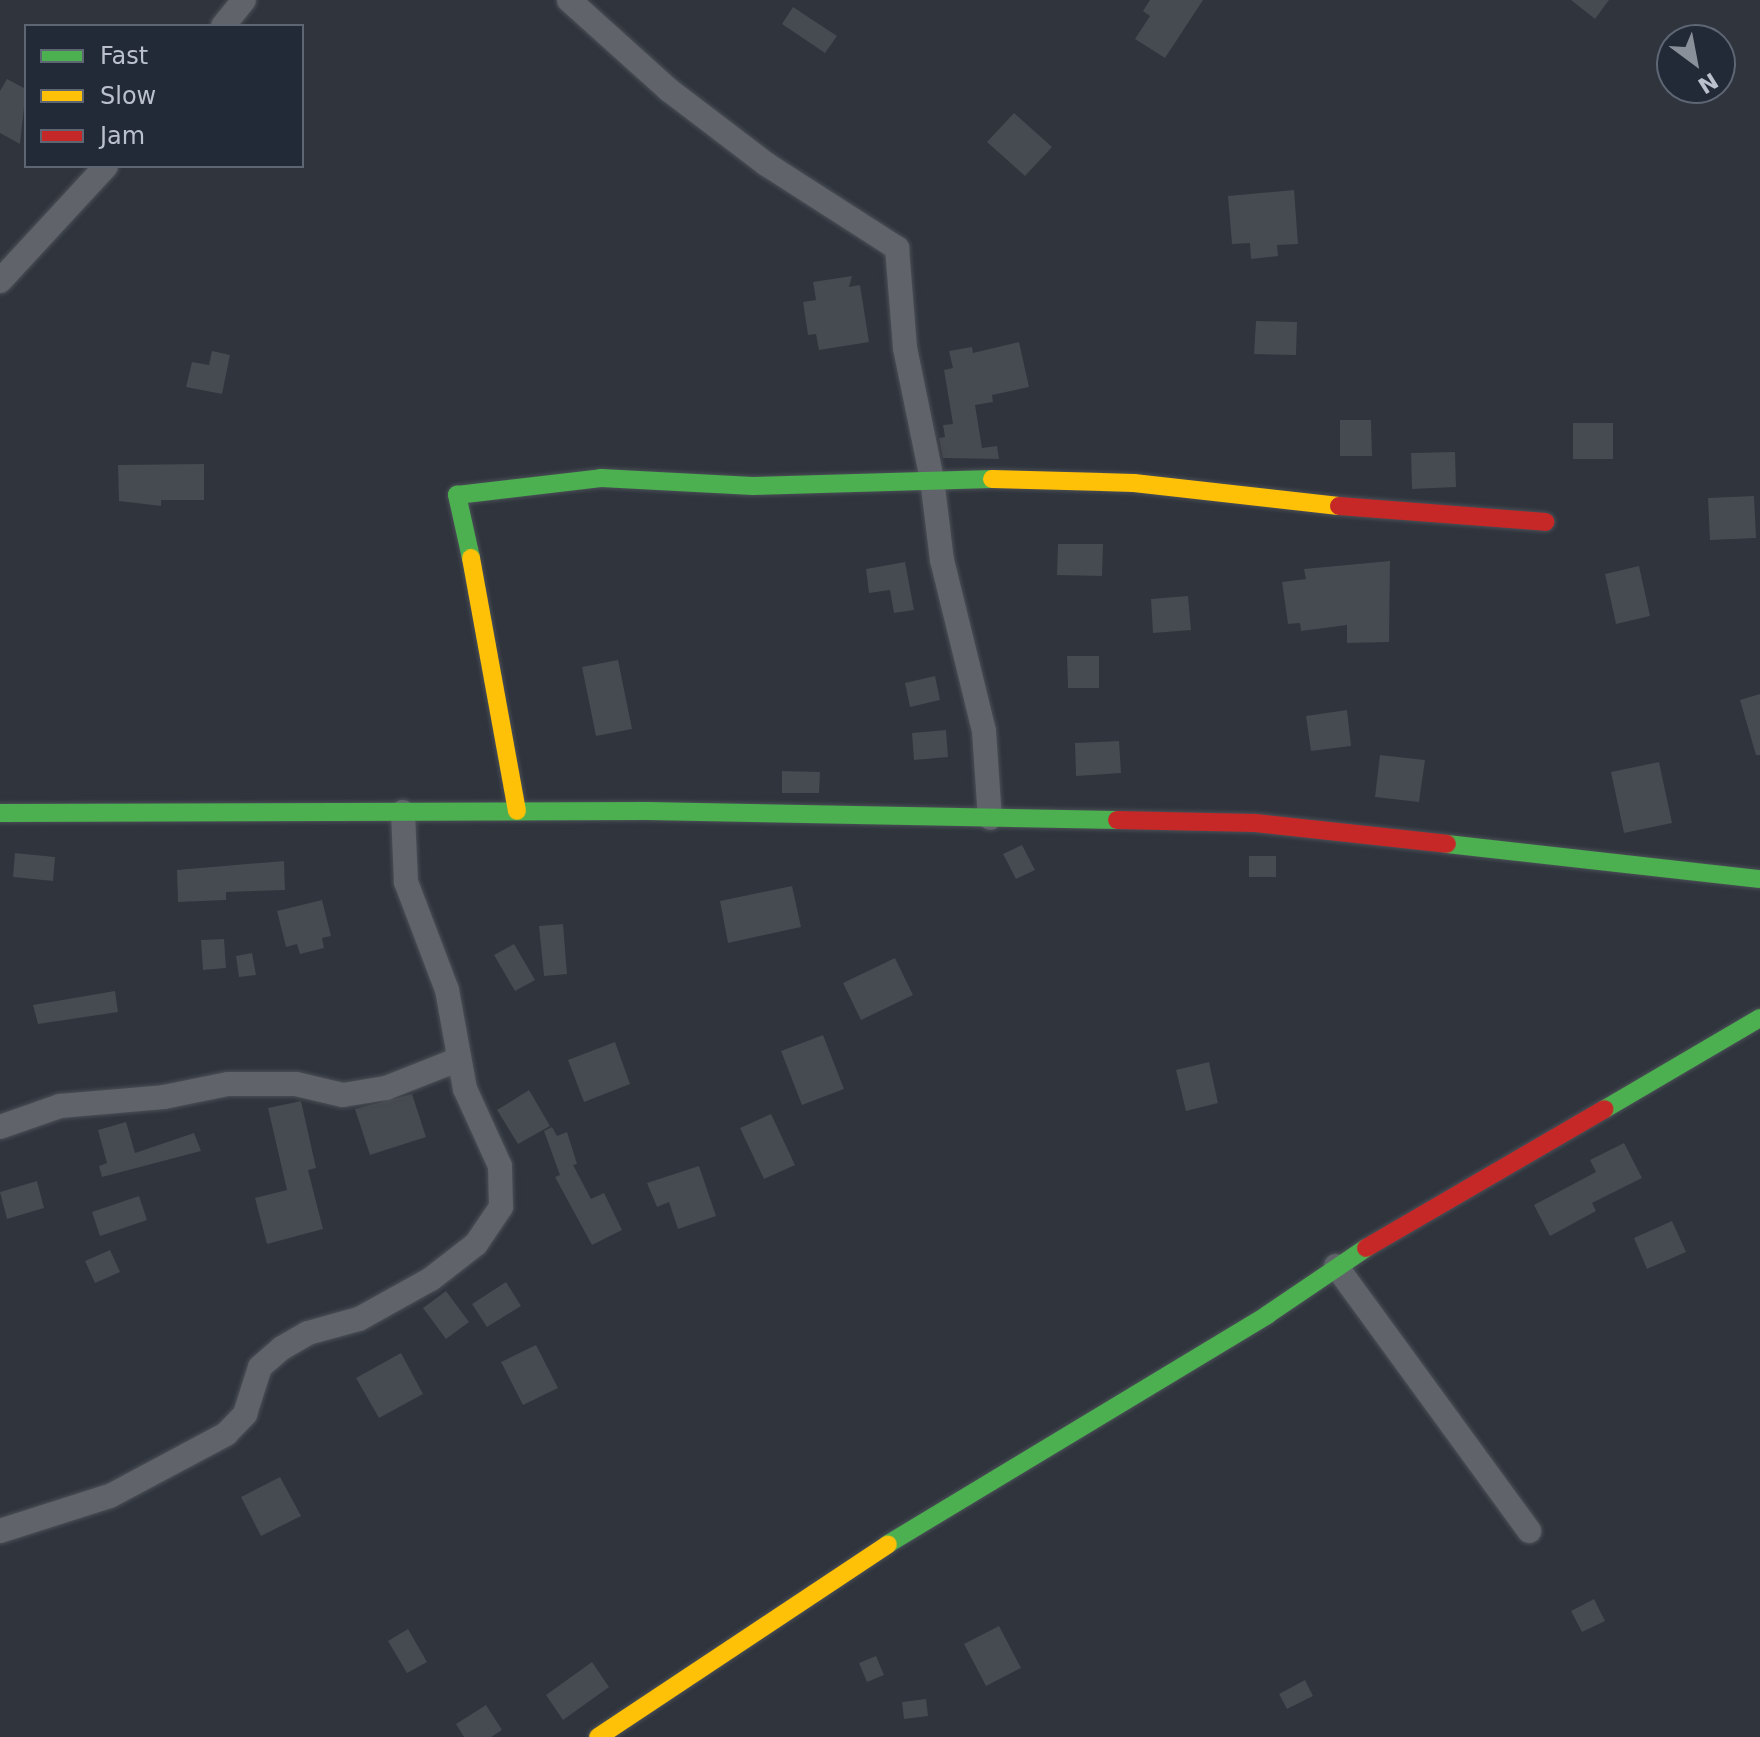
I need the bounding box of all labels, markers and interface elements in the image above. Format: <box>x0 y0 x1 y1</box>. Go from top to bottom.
legend <box>24 24 304 168</box>
north arrow <box>1656 24 1736 104</box>
text: Fast <box>100 42 148 70</box>
text: N <box>1693 68 1722 99</box>
text: Slow <box>100 82 156 110</box>
text: Jam <box>100 122 145 150</box>

